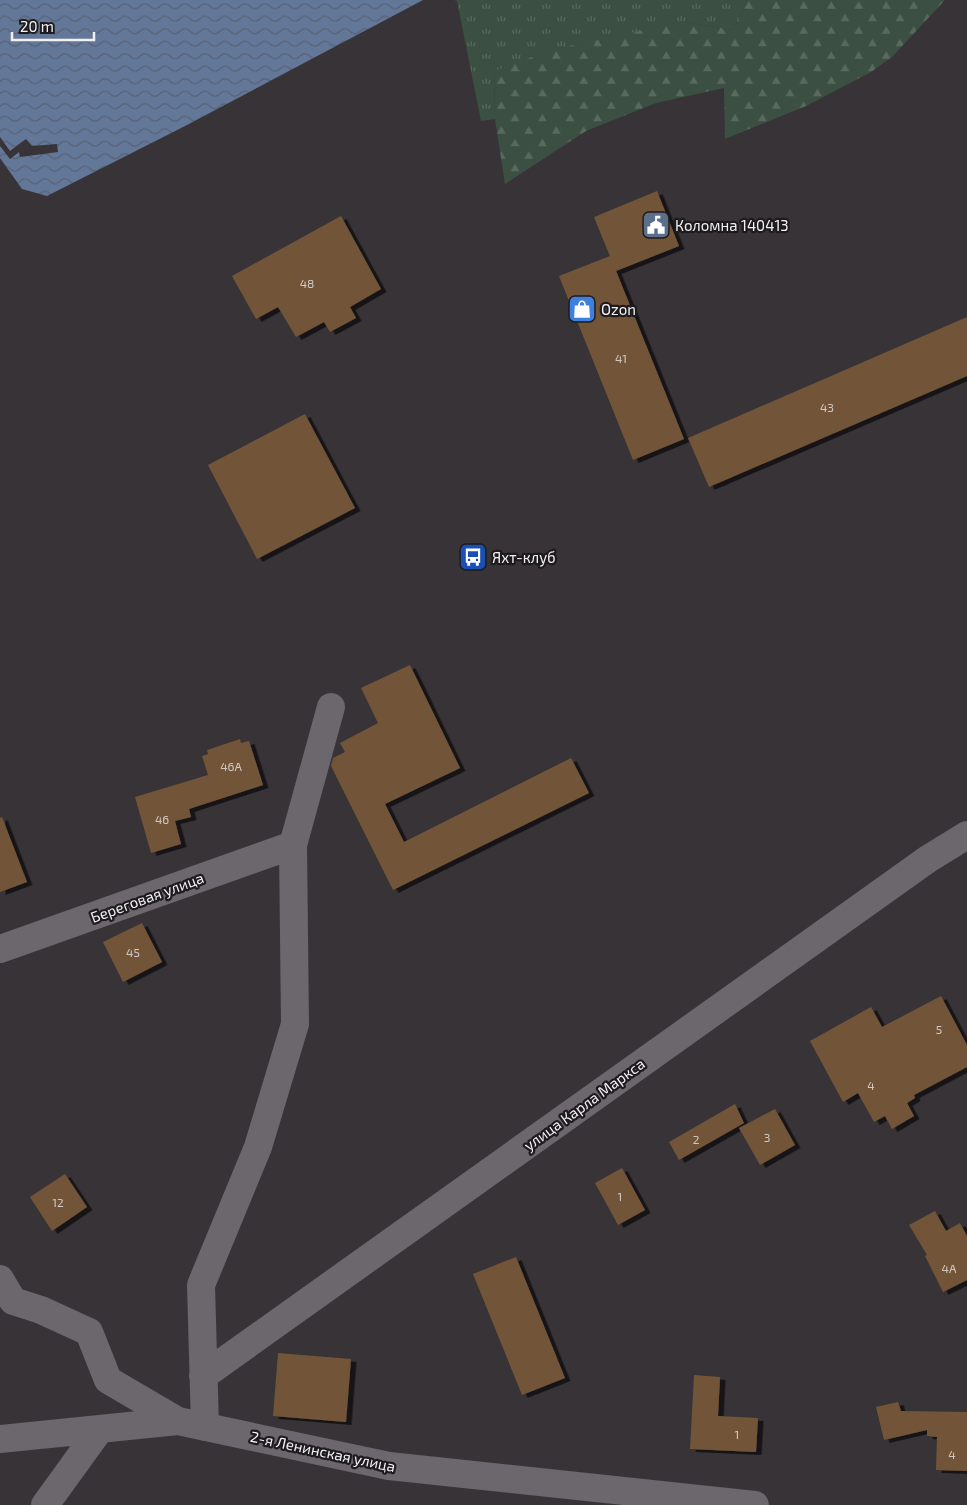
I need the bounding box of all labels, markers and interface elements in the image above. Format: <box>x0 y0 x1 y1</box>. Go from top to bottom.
scale bar <box>12 10 95 42</box>
text: 20 m <box>20 17 54 35</box>
public building icon: Коломна 140413 <box>641 210 671 240</box>
place label: Коломна 140413 <box>675 216 789 234</box>
house number: 48 <box>300 276 314 290</box>
shop icon: Ozon <box>567 294 597 324</box>
place label: Ozon <box>601 300 636 318</box>
house number: 41 <box>615 351 627 365</box>
house number: 43 <box>820 400 834 414</box>
bus stop icon: Яхт-клуб <box>458 542 488 572</box>
place label: Яхт-клуб <box>492 548 556 567</box>
house number: 46А <box>220 759 242 773</box>
house number: 46 <box>155 812 169 826</box>
street label: Береговая улица <box>88 868 206 927</box>
house number: 45 <box>126 945 140 959</box>
house number: 5 <box>936 1022 942 1036</box>
street label: улица Карла Маркса <box>520 1054 649 1155</box>
house number: 4 <box>867 1078 875 1092</box>
house number: 3 <box>764 1130 770 1144</box>
house number: 2 <box>693 1132 700 1146</box>
house number: 1 <box>618 1189 622 1203</box>
house number: 12 <box>52 1195 64 1209</box>
house number: 4А <box>942 1261 957 1275</box>
street label: 2-я Ленинская улица <box>249 1427 397 1476</box>
house number: 1 <box>735 1427 739 1441</box>
house number: 4 <box>948 1447 956 1461</box>

